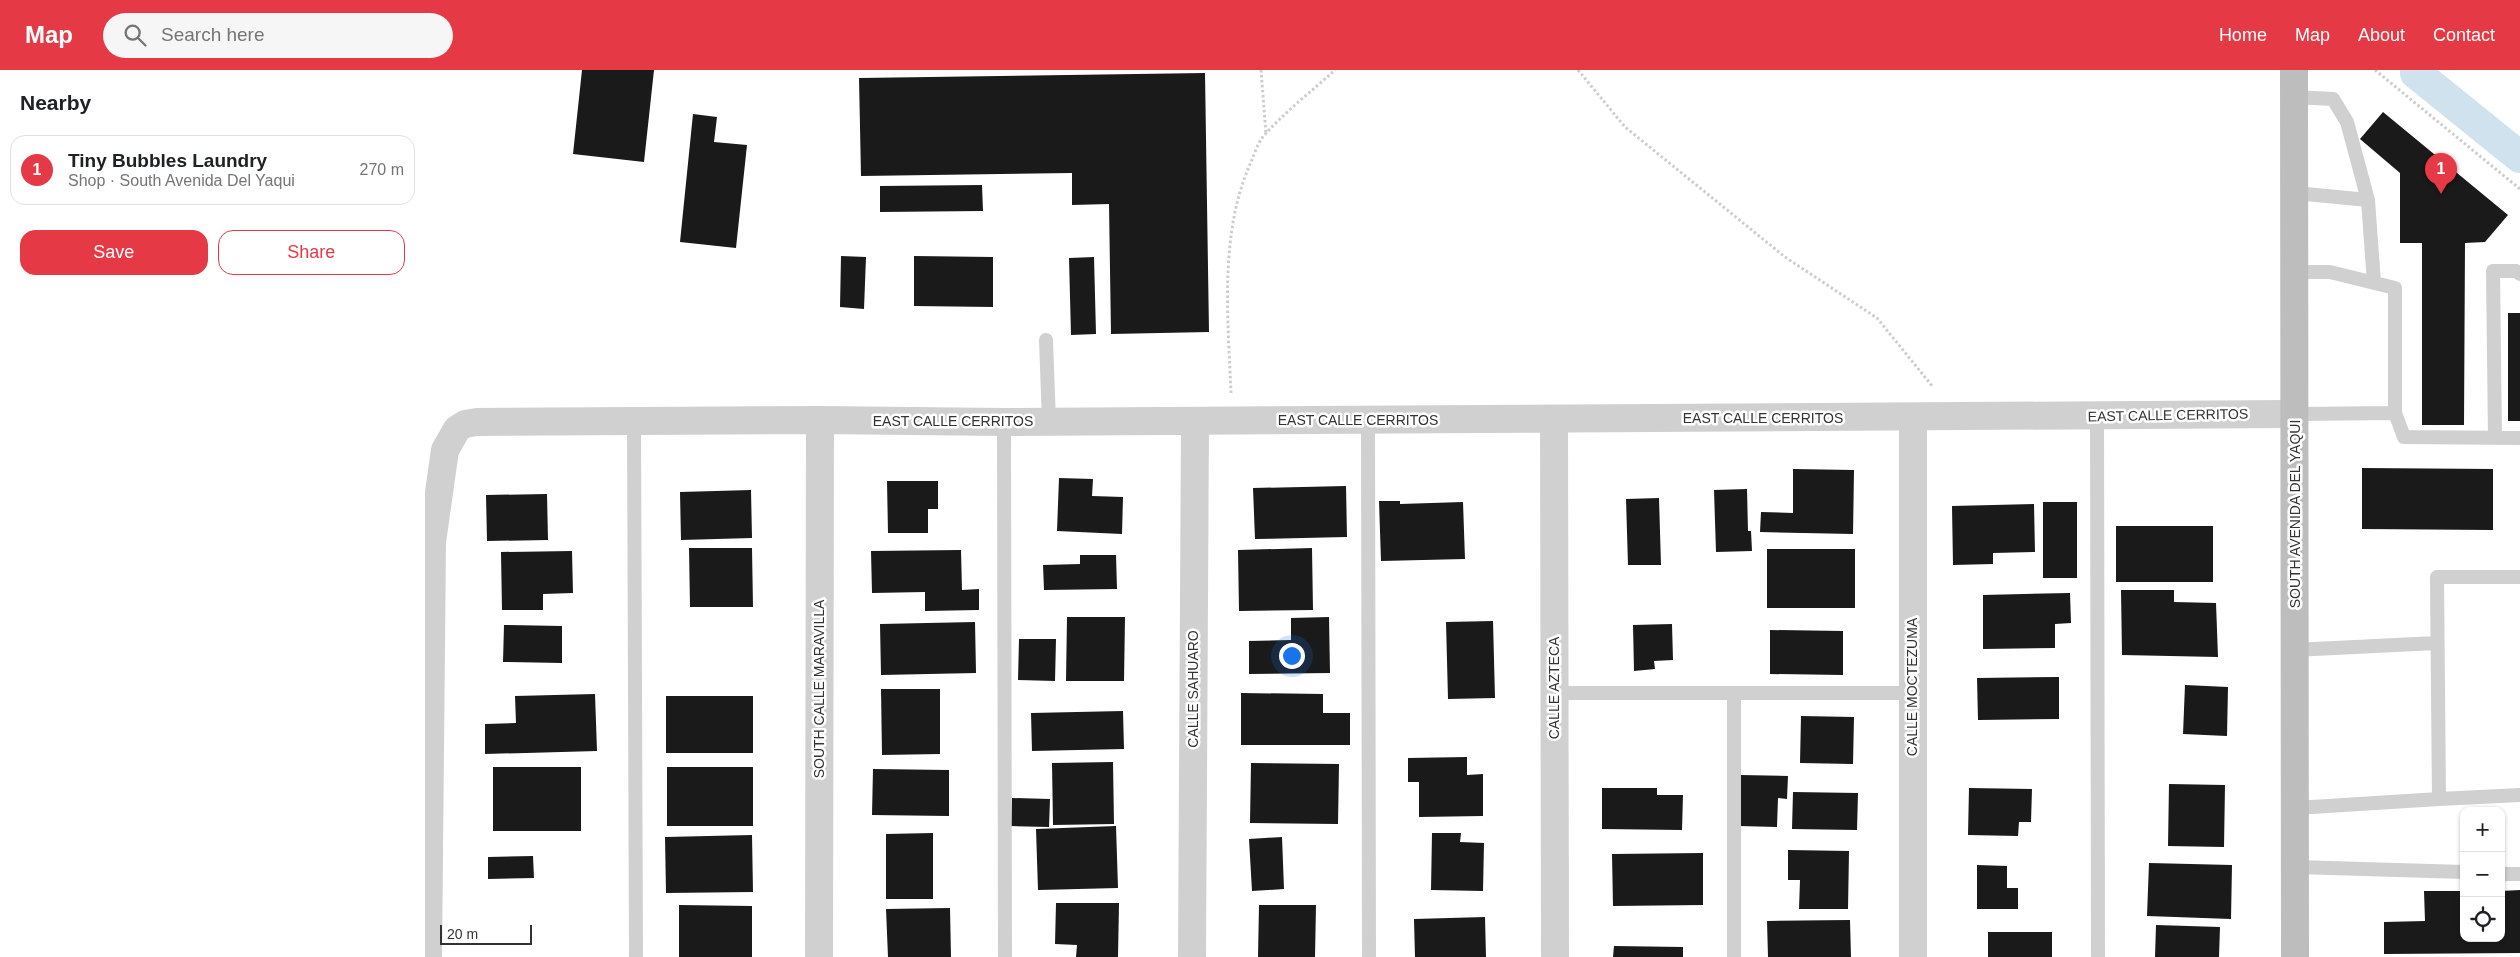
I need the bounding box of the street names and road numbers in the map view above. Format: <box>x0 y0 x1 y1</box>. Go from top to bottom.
street label: EAST CALLE CERRITOS <box>2088 406 2248 424</box>
street label: EAST CALLE CERRITOS <box>1683 410 1843 426</box>
street label: EAST CALLE CERRITOS <box>1278 412 1438 428</box>
street label: EAST CALLE CERRITOS <box>873 413 1033 429</box>
street label: SOUTH AVENIDA DEL YAQUI <box>2287 420 2303 608</box>
street label: SOUTH CALLE MARAVILLA <box>811 599 827 778</box>
street label: CALLE MOCTEZUMA <box>1904 617 1920 756</box>
street label: CALLE SAHUARO <box>1185 630 1201 748</box>
street label: CALLE AZTECA <box>1546 636 1562 739</box>

